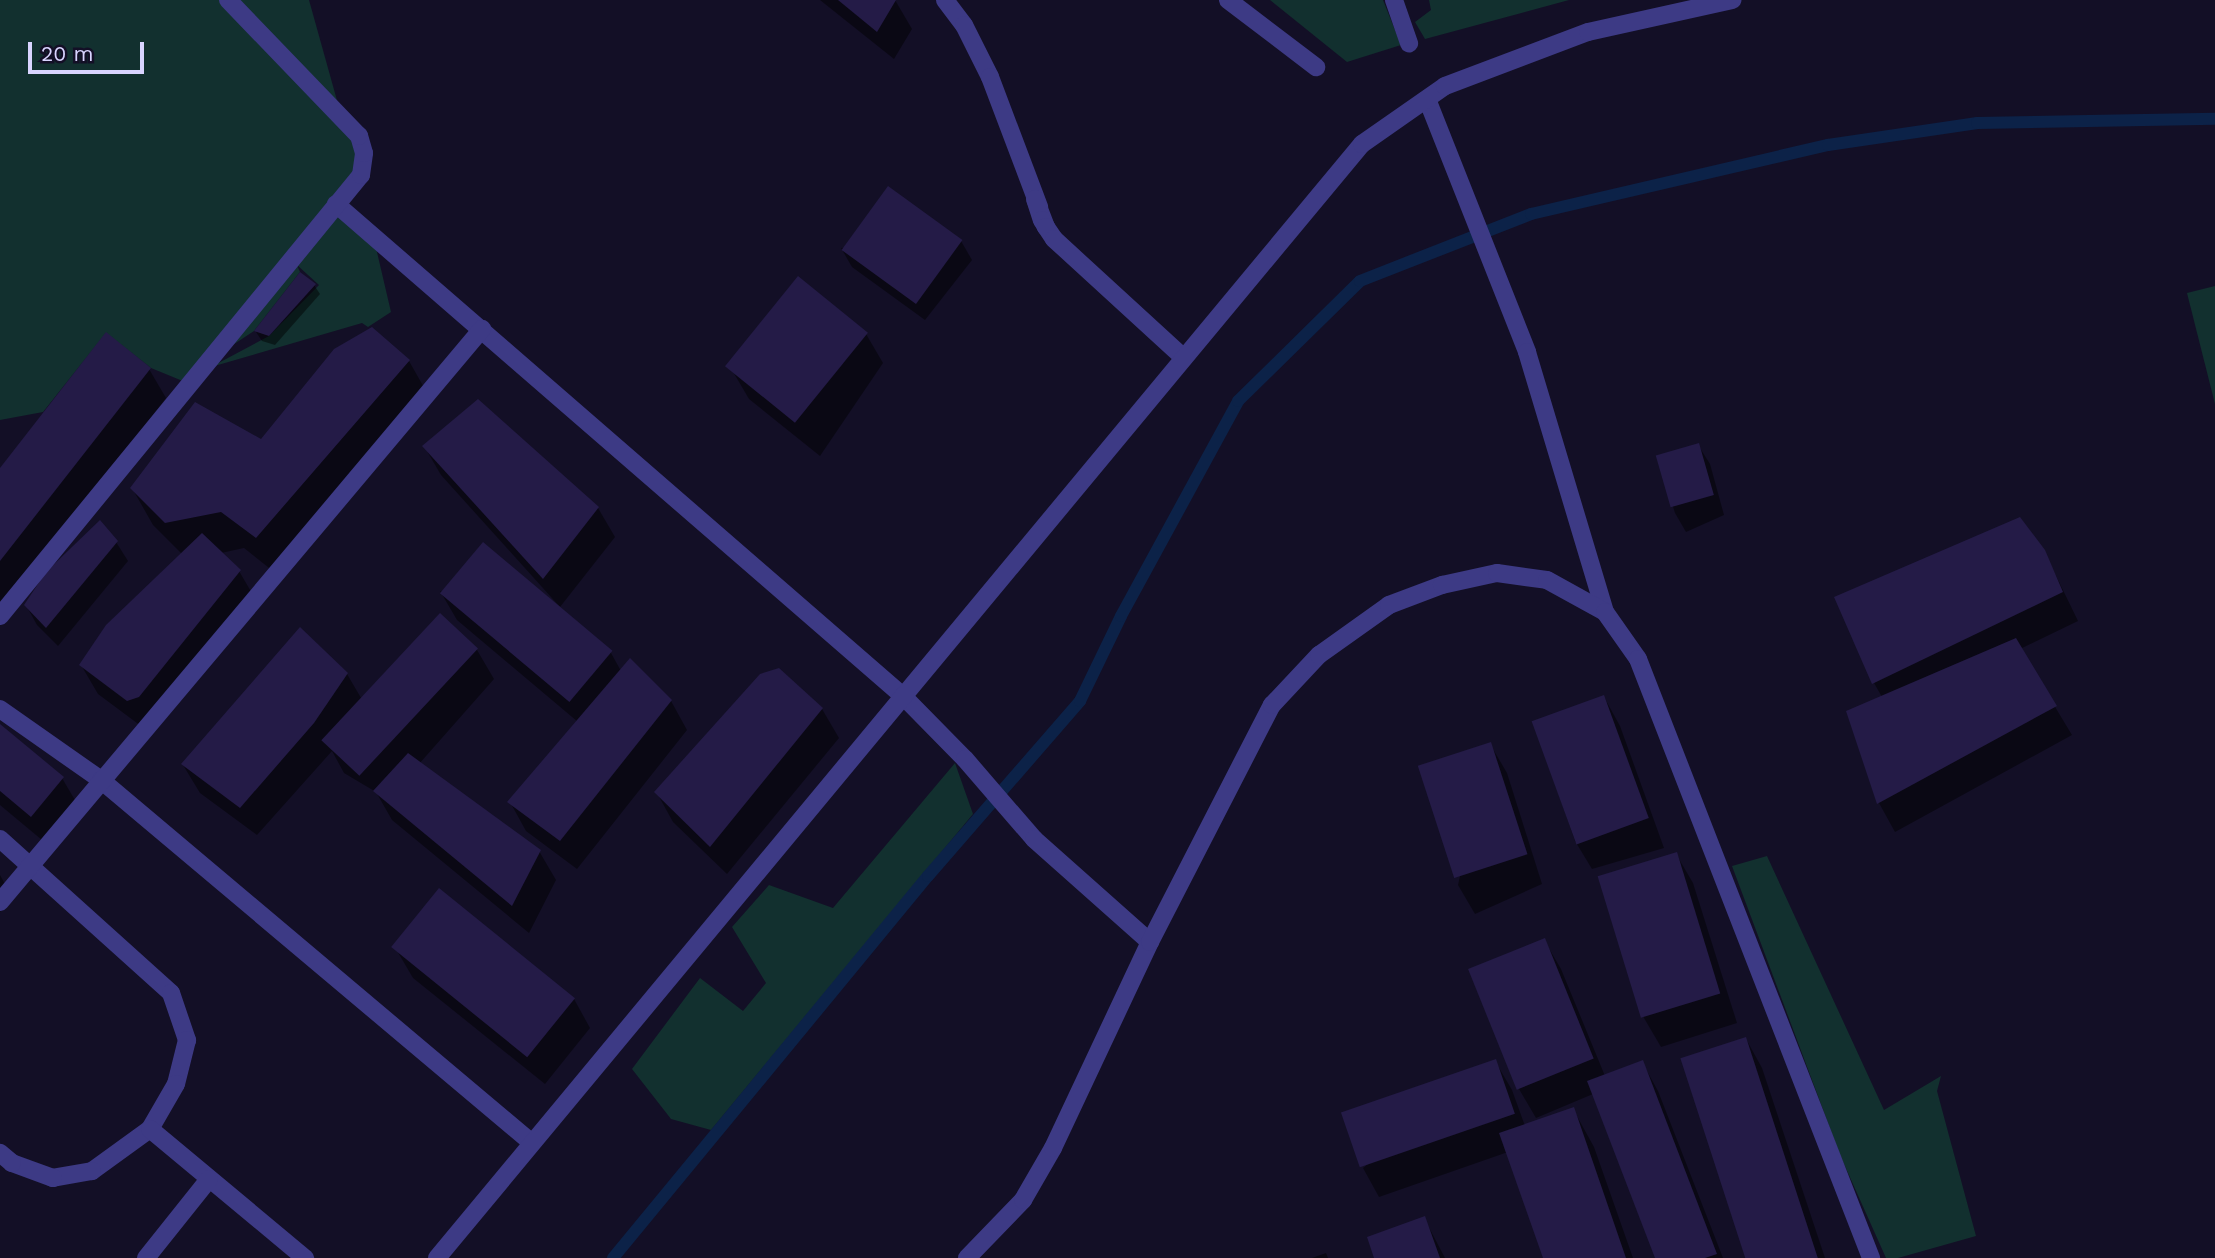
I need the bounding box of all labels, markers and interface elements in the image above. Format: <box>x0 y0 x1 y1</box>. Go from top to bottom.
scale bar <box>32 28 147 72</box>
text: 20 m <box>41 41 93 66</box>

